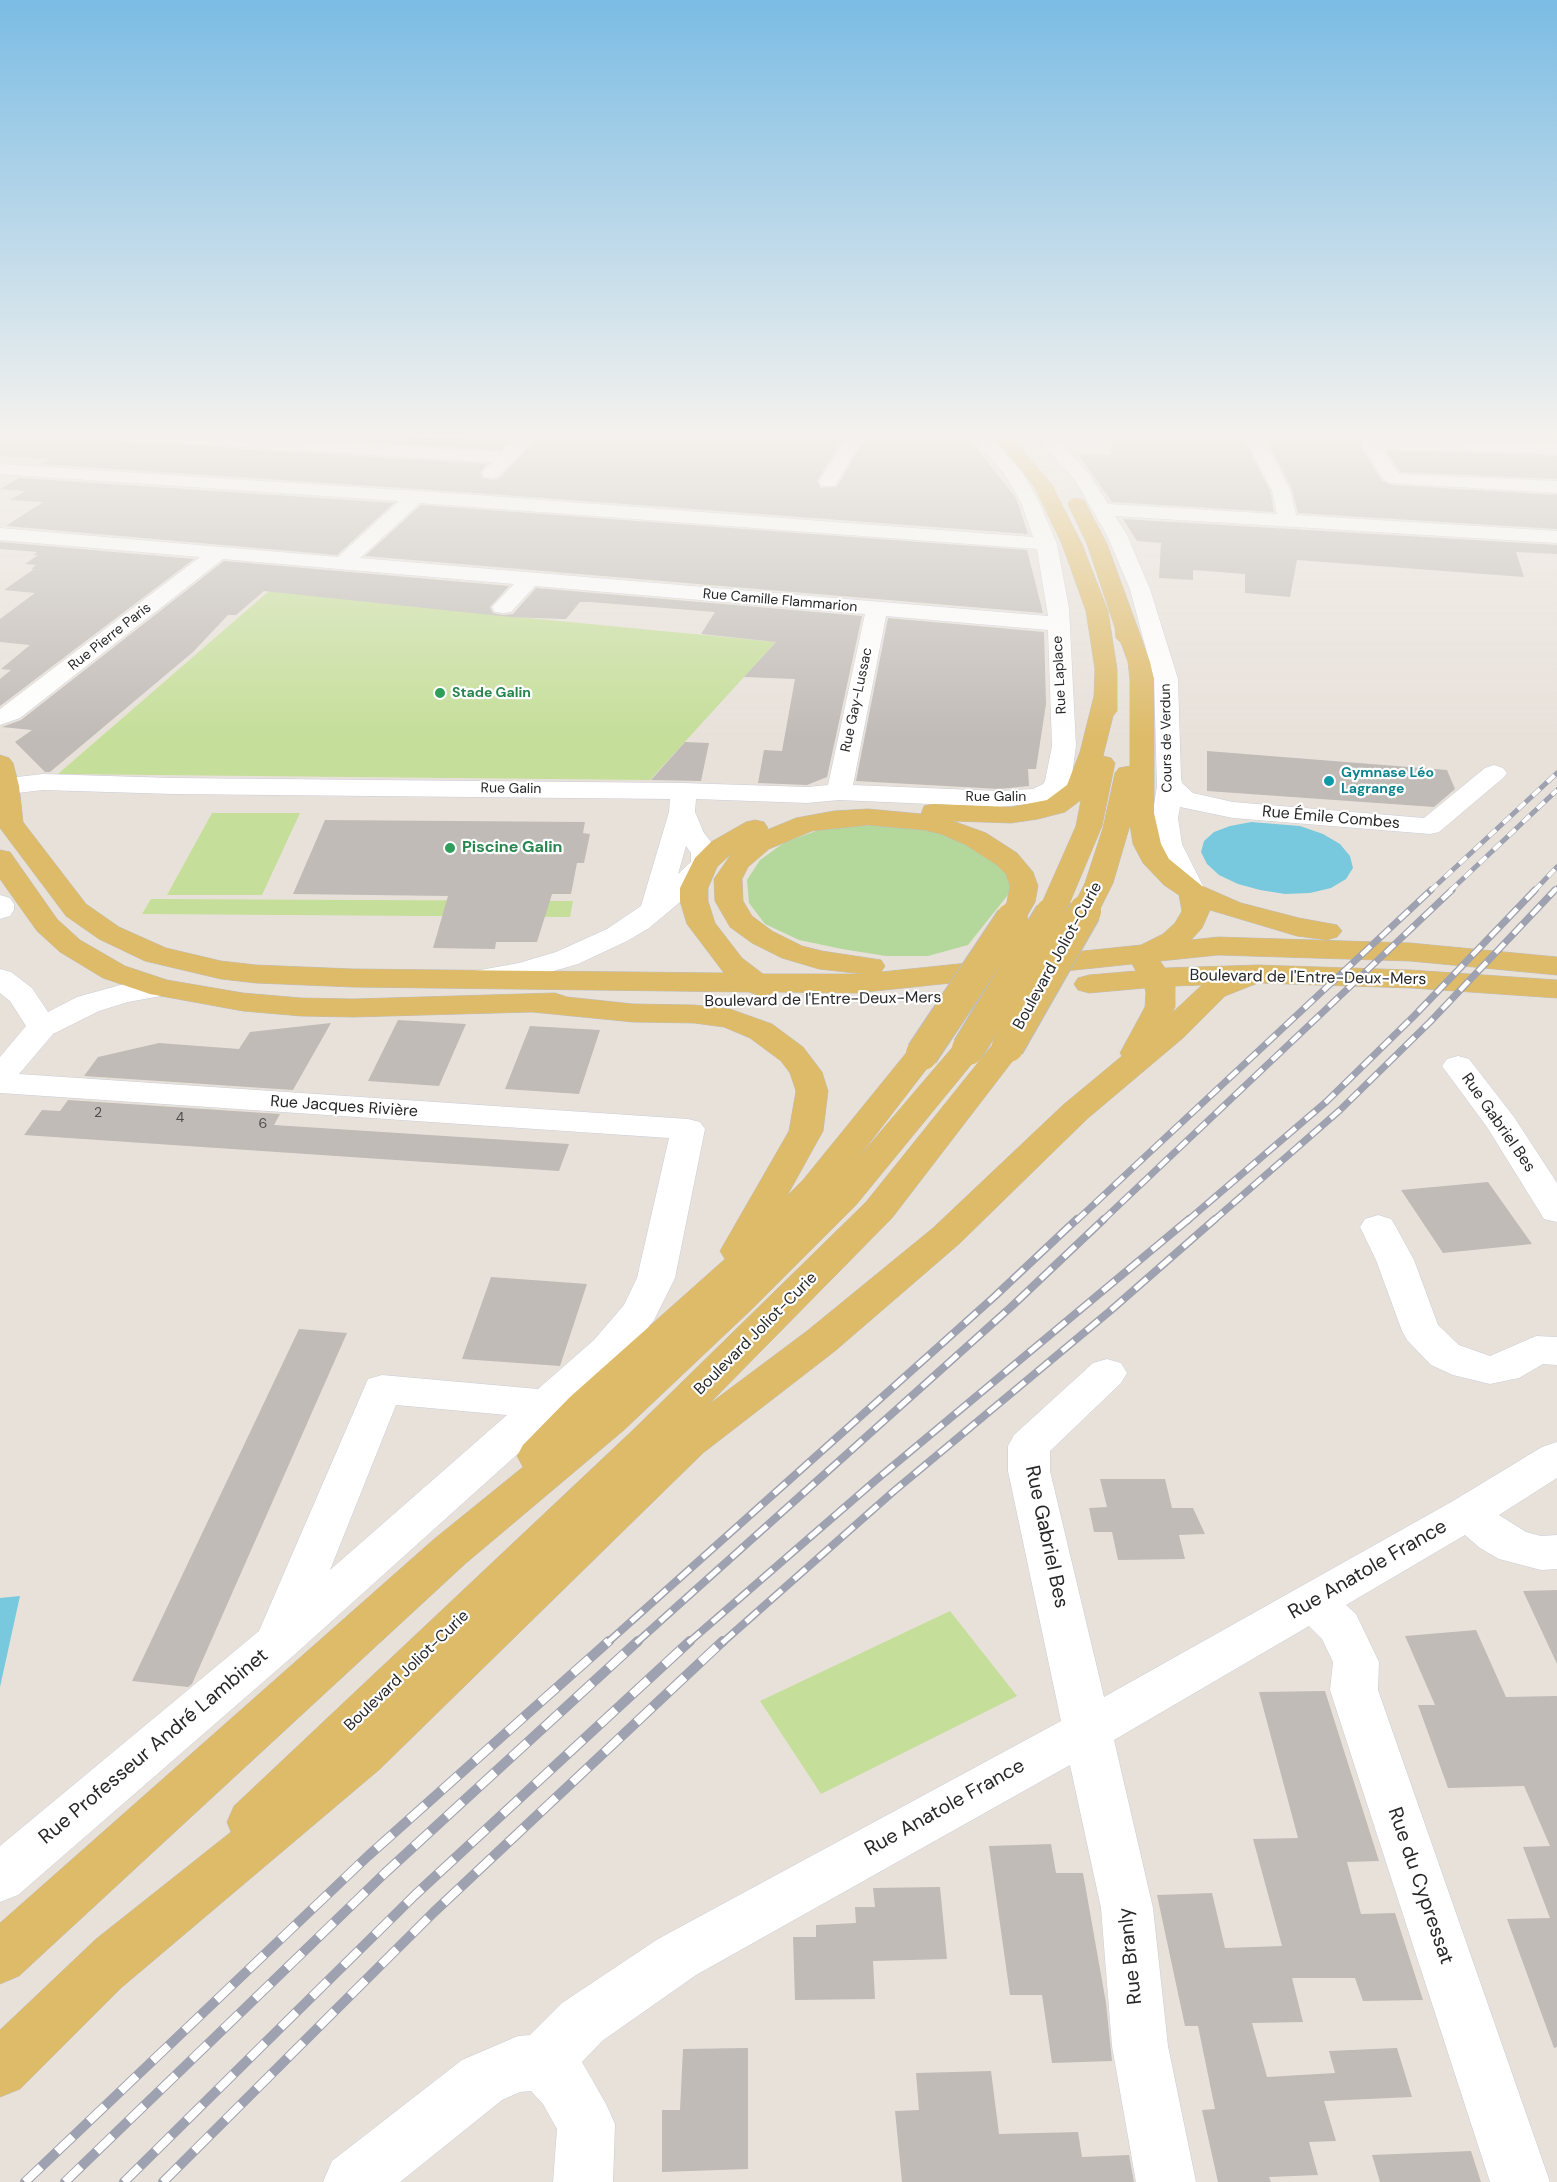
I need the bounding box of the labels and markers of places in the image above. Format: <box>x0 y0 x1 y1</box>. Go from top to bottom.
place label: Stade Galin <box>452 685 531 701</box>
marker: Stade Galin <box>433 686 447 700</box>
place label: Gymnase Léo Lagrange <box>1341 765 1434 798</box>
marker: Gymnase Léo Lagrange <box>1322 774 1336 788</box>
place label: Piscine Galin <box>462 838 562 858</box>
marker: Piscine Galin <box>443 841 457 855</box>

